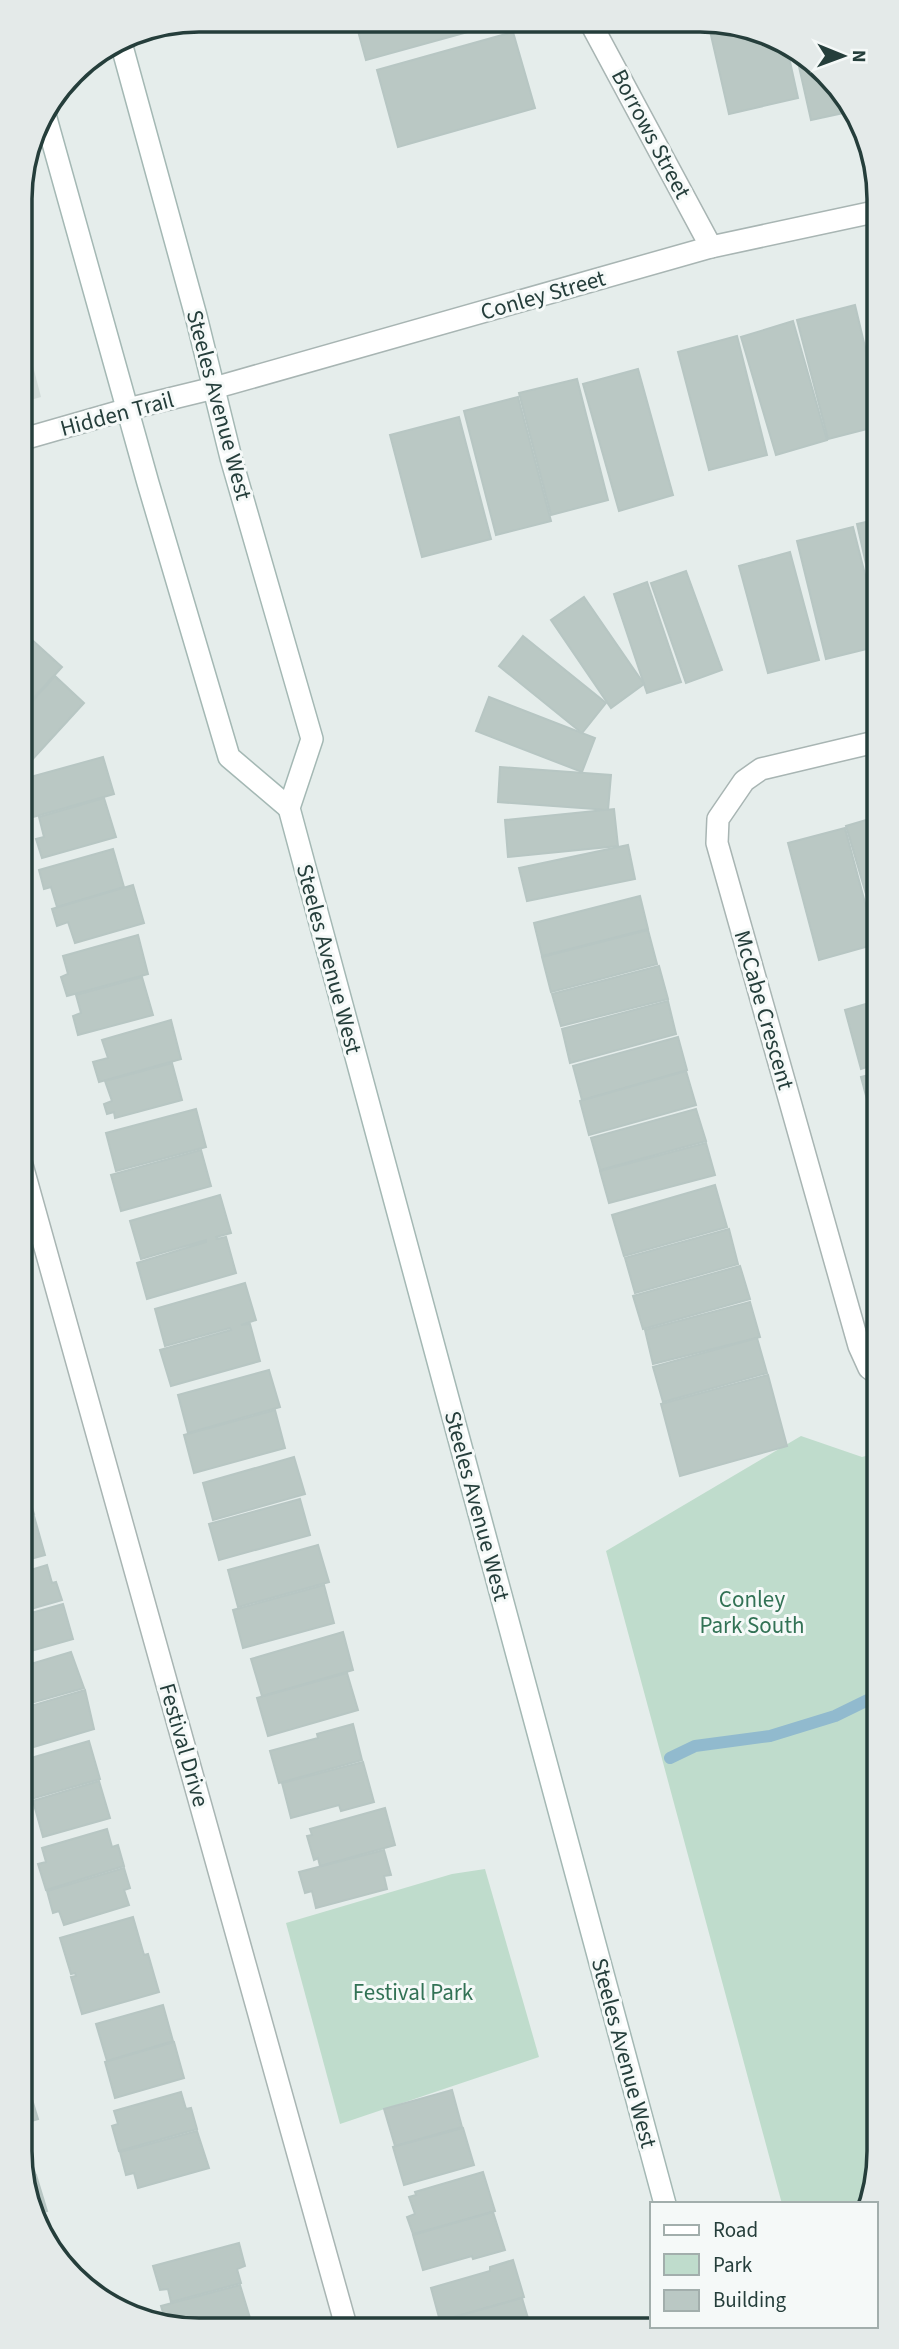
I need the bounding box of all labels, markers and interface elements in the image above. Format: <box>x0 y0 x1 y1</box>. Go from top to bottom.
north arrow <box>808 21 878 91</box>
text: N <box>845 50 872 63</box>
street label: Borrows Street <box>603 63 699 205</box>
street label: Conley Street <box>477 261 610 329</box>
street label: Steeles Avenue West <box>178 306 260 504</box>
street label: Hidden Trail <box>56 383 178 445</box>
street label: Steeles Avenue West <box>288 860 370 1058</box>
street label: McCabe Crescent <box>725 926 803 1094</box>
street label: Steeles Avenue West <box>436 1407 518 1605</box>
park label: Conley Park South <box>699 1583 805 1642</box>
street label: Festival Drive <box>151 1679 217 1811</box>
street label: Steeles Avenue West <box>583 1954 665 2152</box>
park label: Festival Park <box>353 1976 474 2009</box>
legend <box>650 2202 878 2328</box>
text: Road <box>713 2215 758 2245</box>
text: Park <box>713 2250 753 2280</box>
text: Building <box>713 2285 787 2315</box>

